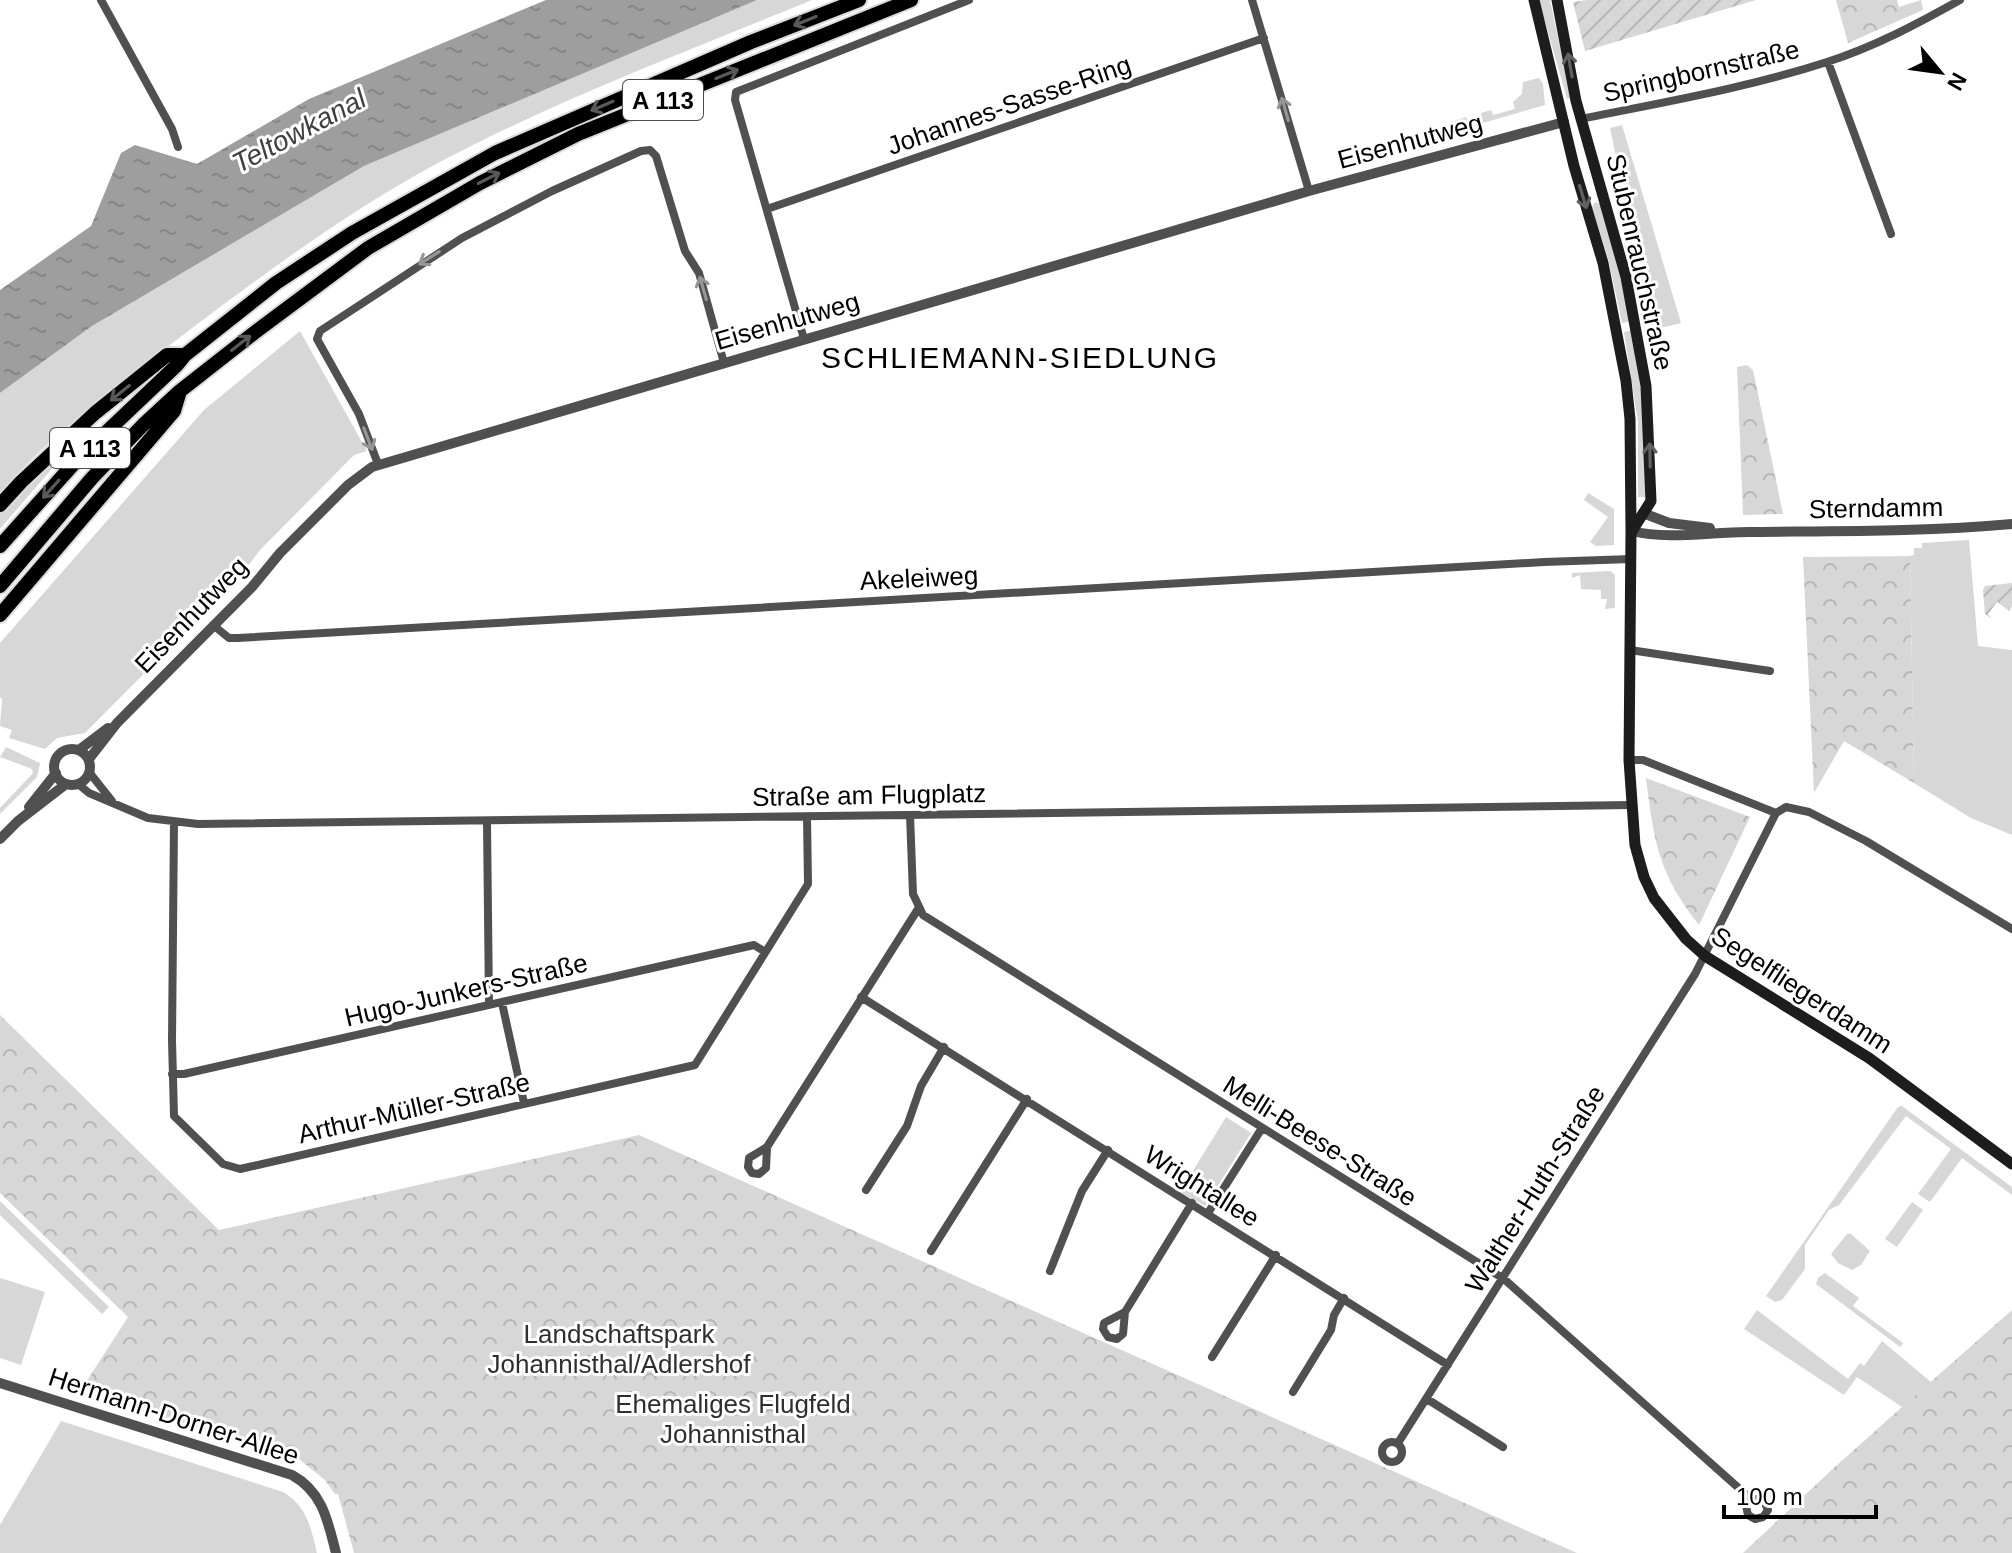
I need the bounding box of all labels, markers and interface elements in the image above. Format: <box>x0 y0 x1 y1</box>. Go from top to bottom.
one-way arrow <box>793 15 818 29</box>
north arrow <box>1900 32 1980 112</box>
street label: Springbornstraße <box>1600 34 1802 108</box>
street label: Johannes-Sasse-Ring <box>883 49 1135 161</box>
one-way arrow <box>1561 53 1576 78</box>
one-way arrow <box>714 66 739 80</box>
text: N <box>1942 68 1972 94</box>
road number: A 113 <box>623 80 703 120</box>
water label: Teltowkanal <box>227 82 372 179</box>
one-way arrow <box>1277 97 1292 123</box>
one-way arrow <box>591 100 615 115</box>
street label: Eisenhutweg <box>1334 107 1486 175</box>
street label: Stubenrauchstraße <box>1601 151 1679 373</box>
one-way arrow <box>477 170 501 185</box>
one-way arrow <box>1577 185 1592 210</box>
one-way arrow <box>419 250 441 266</box>
one-way arrow <box>695 275 710 301</box>
street label: Eisenhutweg <box>711 286 863 356</box>
one-way arrow <box>230 334 251 351</box>
district label: SCHLIEMANN-SIEDLUNG <box>821 341 1219 374</box>
one-way arrow <box>110 384 131 402</box>
one-way arrow <box>362 427 376 451</box>
road number: A 113 <box>50 428 130 468</box>
one-way arrow <box>1642 442 1657 469</box>
one-way arrow <box>42 479 60 499</box>
street label: Sterndamm <box>1809 492 1943 524</box>
street label: Eisenhutweg <box>128 551 254 679</box>
street label: Akeleiweg <box>859 560 979 596</box>
street label: Straße am Flugplatz <box>752 778 986 812</box>
street label: Segelfliegerdamm <box>1706 920 1898 1060</box>
street label: Hugo-Junkers-Straße <box>342 947 590 1033</box>
street label: Arthur-Müller-Straße <box>295 1067 533 1149</box>
street label: Melli-Beese-Straße <box>1218 1069 1422 1213</box>
street label: Walther-Huth-Straße <box>1459 1080 1611 1298</box>
street label: Wrightallee <box>1139 1139 1265 1233</box>
park label: Landschaftspark Johannisthal/Adlershof <box>487 1319 751 1379</box>
street label: Hermann-Dorner-Allee <box>45 1361 303 1471</box>
park label: Ehemaliges Flugfeld Johannisthal <box>615 1389 851 1449</box>
scale bar <box>1724 1469 1876 1519</box>
text: 100 m <box>1736 1483 1803 1510</box>

